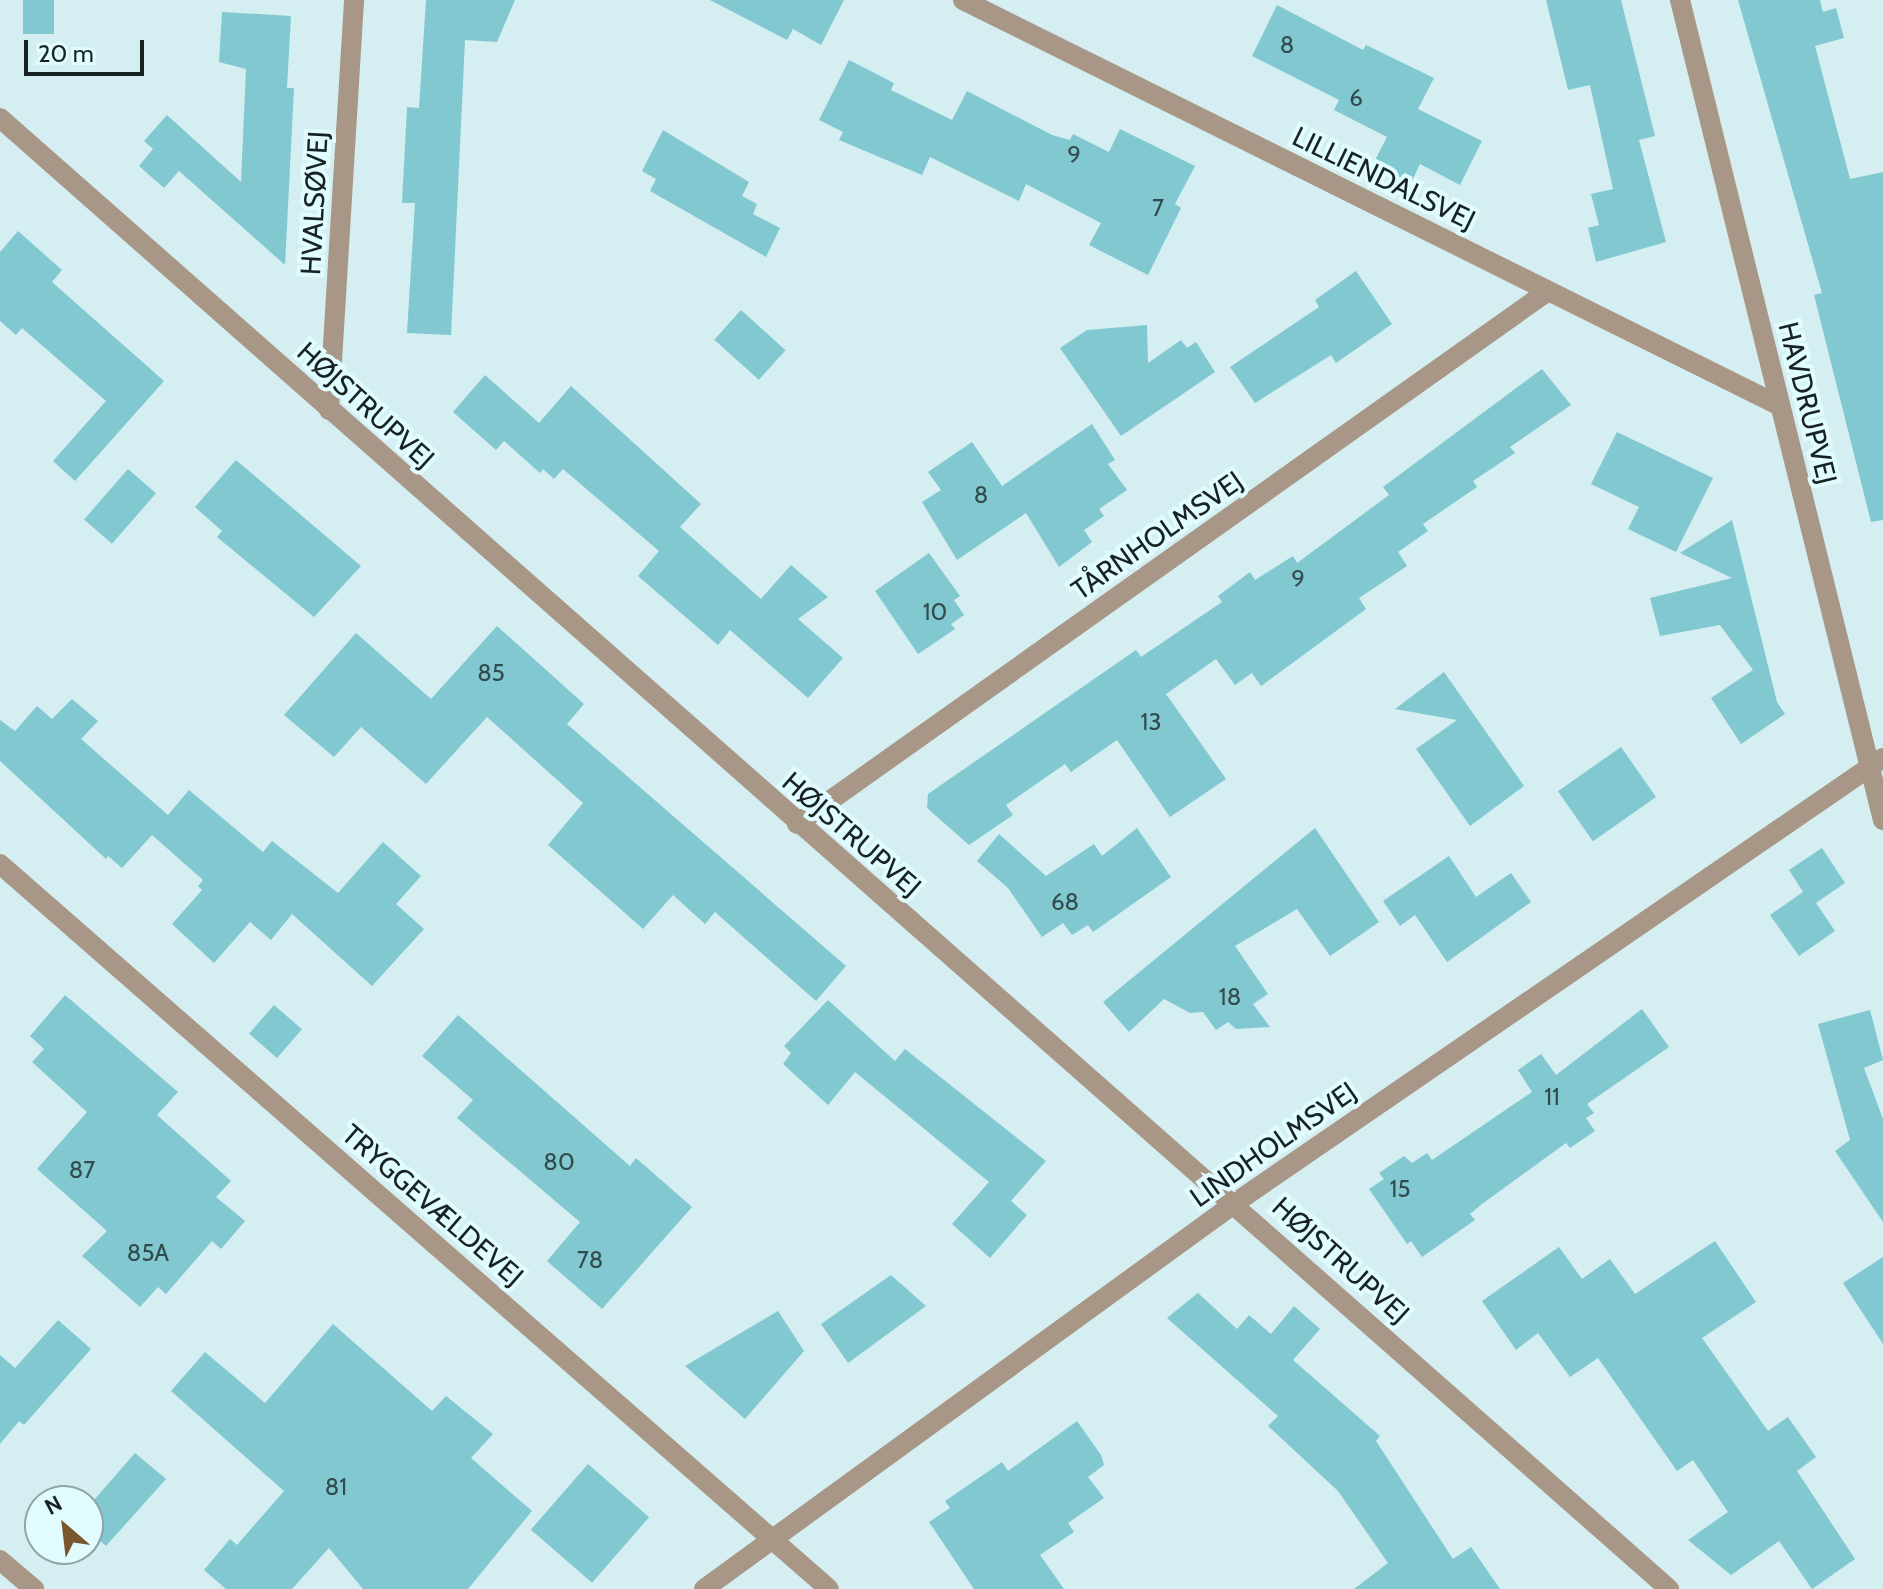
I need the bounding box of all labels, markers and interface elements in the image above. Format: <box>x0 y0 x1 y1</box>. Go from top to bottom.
scale bar <box>28 24 148 74</box>
house number: 8 <box>1280 31 1294 59</box>
text: 20 m <box>38 39 94 68</box>
house number: 6 <box>1349 84 1363 112</box>
street label: LILLIENDALSVEJ <box>1287 119 1481 237</box>
street label: HVALSØVEJ <box>293 130 335 276</box>
house number: 9 <box>1067 141 1081 169</box>
house number: 7 <box>1152 194 1164 222</box>
street label: HAVDRUPVEJ <box>1772 318 1844 488</box>
street label: HØJSTRUPVEJ <box>291 335 441 475</box>
street label: TÅRNHOLMSVEJ <box>1065 463 1249 607</box>
house number: 8 <box>974 481 988 509</box>
house number: 9 <box>1291 565 1305 593</box>
house number: 10 <box>923 598 947 626</box>
house number: 85 <box>477 659 505 687</box>
house number: 13 <box>1141 708 1161 736</box>
street label: HØJSTRUPVEJ <box>776 765 928 903</box>
house number: 68 <box>1051 888 1079 916</box>
house number: 18 <box>1219 983 1241 1011</box>
street label: LINDHOLMSVEJ <box>1183 1074 1363 1214</box>
house number: 11 <box>1544 1083 1560 1111</box>
street label: TRYGGEVÆLDEVEJ <box>336 1117 530 1293</box>
house number: 80 <box>543 1148 575 1176</box>
house number: 87 <box>69 1156 95 1184</box>
house number: 15 <box>1390 1175 1410 1203</box>
street label: HØJSTRUPVEJ <box>1266 1190 1416 1330</box>
house number: 85A <box>127 1239 169 1267</box>
house number: 78 <box>577 1246 603 1274</box>
house number: 81 <box>325 1473 347 1501</box>
north arrow <box>24 1485 104 1565</box>
text: N <box>40 1490 67 1521</box>

